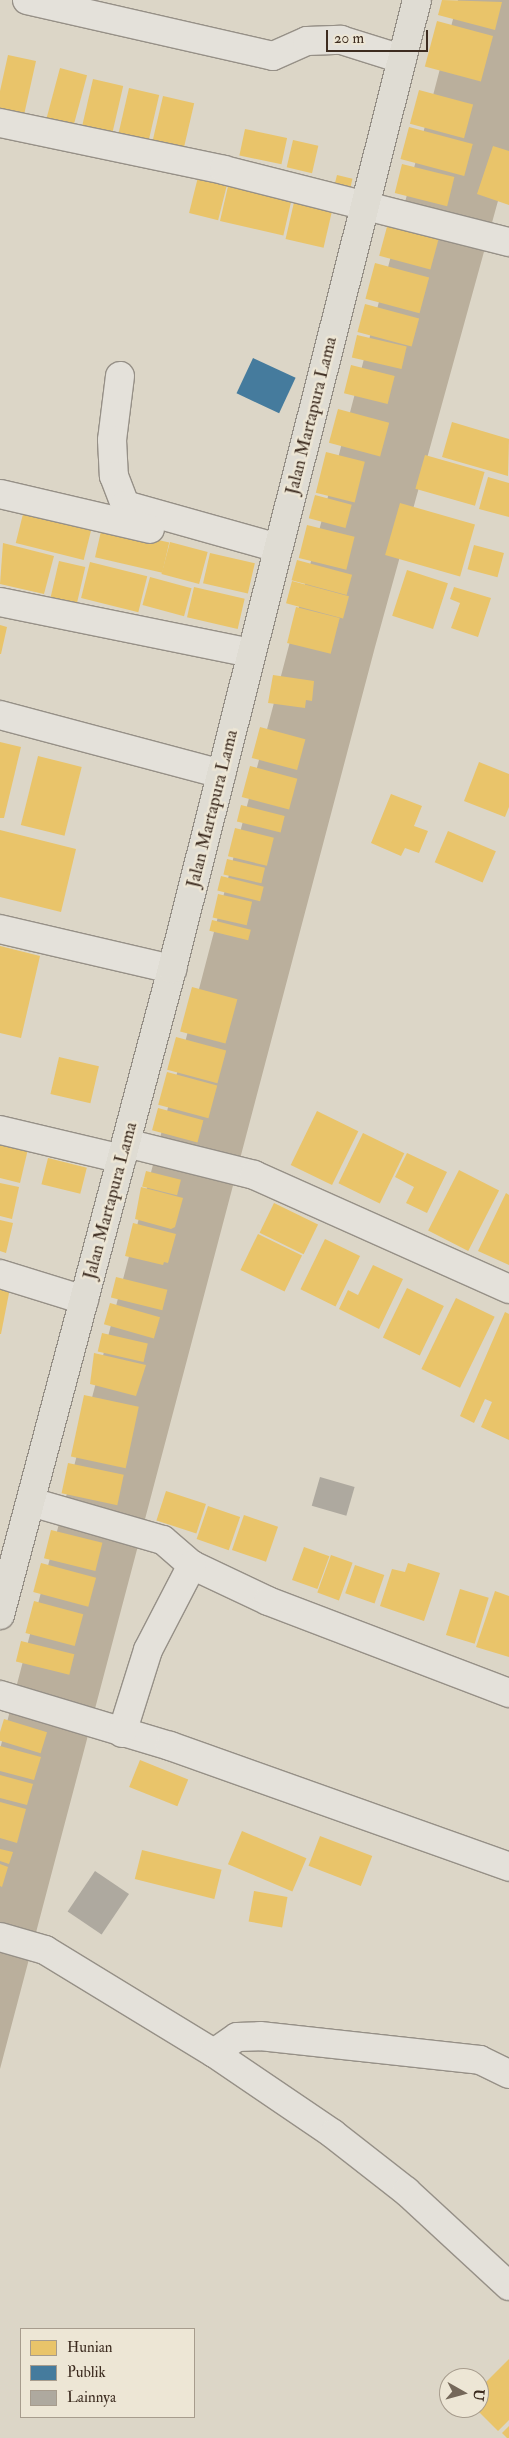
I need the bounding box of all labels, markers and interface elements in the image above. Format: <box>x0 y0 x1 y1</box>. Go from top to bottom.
scale bar <box>329 20 432 52</box>
text: 20 m <box>334 29 364 48</box>
street label: Jalan Martapura Lama <box>282 335 342 497</box>
street label: Jalan Martapura Lama <box>183 728 243 890</box>
street label: Jalan Martapura Lama <box>80 1120 142 1282</box>
legend <box>20 2328 195 2418</box>
text: Hunian <box>67 2338 113 2357</box>
text: Publik <box>67 2363 106 2382</box>
north arrow <box>439 2368 489 2418</box>
text: Lainnya <box>67 2388 116 2407</box>
text: U <box>469 2388 488 2402</box>

